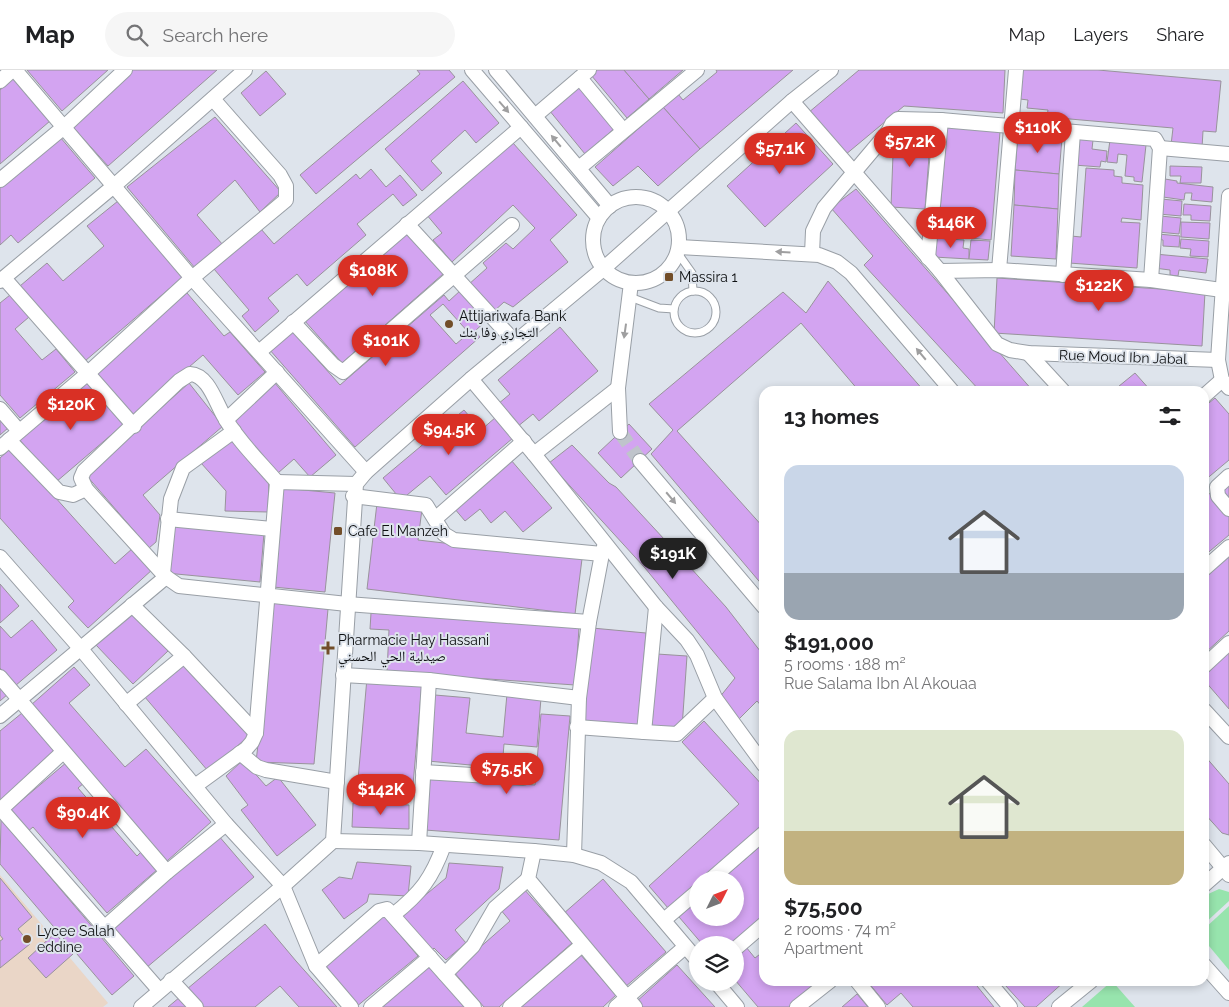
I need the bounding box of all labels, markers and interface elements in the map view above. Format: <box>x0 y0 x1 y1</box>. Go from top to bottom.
search box <box>105 12 455 57</box>
text: Map <box>25 20 75 49</box>
icon: search <box>123 21 151 49</box>
text: Search here <box>163 24 268 46</box>
text: Map <box>1009 24 1045 45</box>
text: Layers <box>1073 24 1128 45</box>
text: Share <box>1156 24 1204 45</box>
one-way arrow <box>498 101 509 113</box>
pin: $110K <box>1003 112 1073 154</box>
text: $110K <box>1015 118 1061 137</box>
pin: $57.2K <box>869 126 951 168</box>
pin: $57.1K <box>739 132 821 175</box>
text: $57.2K <box>885 132 935 151</box>
one-way arrow <box>551 135 562 148</box>
text: $57.1K <box>755 139 805 158</box>
pin: $146K <box>916 206 986 249</box>
text: $146K <box>927 213 975 232</box>
one-way arrow <box>775 248 791 256</box>
pin: $108K <box>338 254 408 297</box>
text: $108K <box>349 261 397 280</box>
place label: Massira 1 <box>679 269 738 285</box>
pin: $122K <box>1064 270 1134 312</box>
marker: Massira 1 <box>663 271 675 283</box>
text: $122K <box>1076 276 1122 295</box>
place label: Attijariwafa Bank التجاري وفا بنك <box>459 308 567 344</box>
marker: Attijariwafa Bank التجاري وفا بنك <box>443 318 455 330</box>
pin: $101K <box>351 324 421 367</box>
one-way arrow <box>621 324 629 340</box>
text: $101K <box>363 331 409 350</box>
street label: Rue Moud Ibn Jabal <box>1059 347 1187 367</box>
one-way arrow <box>916 348 927 360</box>
pin: $120K <box>36 388 106 431</box>
text: $120K <box>47 395 95 414</box>
icon: filters <box>1156 402 1184 430</box>
text: 13 homes <box>784 404 879 429</box>
pin: $94.5K <box>408 414 490 456</box>
text: $94.5K <box>423 420 475 439</box>
one-way arrow <box>666 491 677 504</box>
icon: home <box>939 497 1029 587</box>
place label: Cafe El Manzeh <box>348 523 448 539</box>
marker: Cafe El Manzeh <box>332 525 344 537</box>
pin: $191K <box>638 538 708 580</box>
text: $191K <box>650 544 696 563</box>
text: $191,000 <box>784 630 874 655</box>
place label: Pharmacie Hay Hassani صيدلية الحي الحسني <box>338 632 489 668</box>
marker: Pharmacie Hay Hassani صيدلية الحي الحسني <box>322 642 334 654</box>
text: 5 rooms · 188 m² <box>784 655 906 674</box>
text: Rue Salama Ibn Al Akouaa <box>784 674 977 693</box>
pin: $75.5K <box>466 752 548 795</box>
text: $75.5K <box>482 759 532 778</box>
icon: home <box>939 762 1029 852</box>
pin: $142K <box>346 774 416 816</box>
text: $142K <box>358 780 404 799</box>
pin: $90.4K <box>42 796 124 839</box>
text: $90.4K <box>57 803 109 822</box>
north arrow <box>689 871 744 926</box>
map controls <box>689 871 744 991</box>
text: $75,500 <box>784 895 863 920</box>
text: 2 rooms · 74 m² <box>784 920 896 939</box>
place label: Lycee Salah eddine <box>37 923 115 955</box>
marker: Lycee Salah eddine <box>21 933 33 945</box>
button: layers <box>689 936 744 991</box>
text: Apartment <box>784 939 863 958</box>

